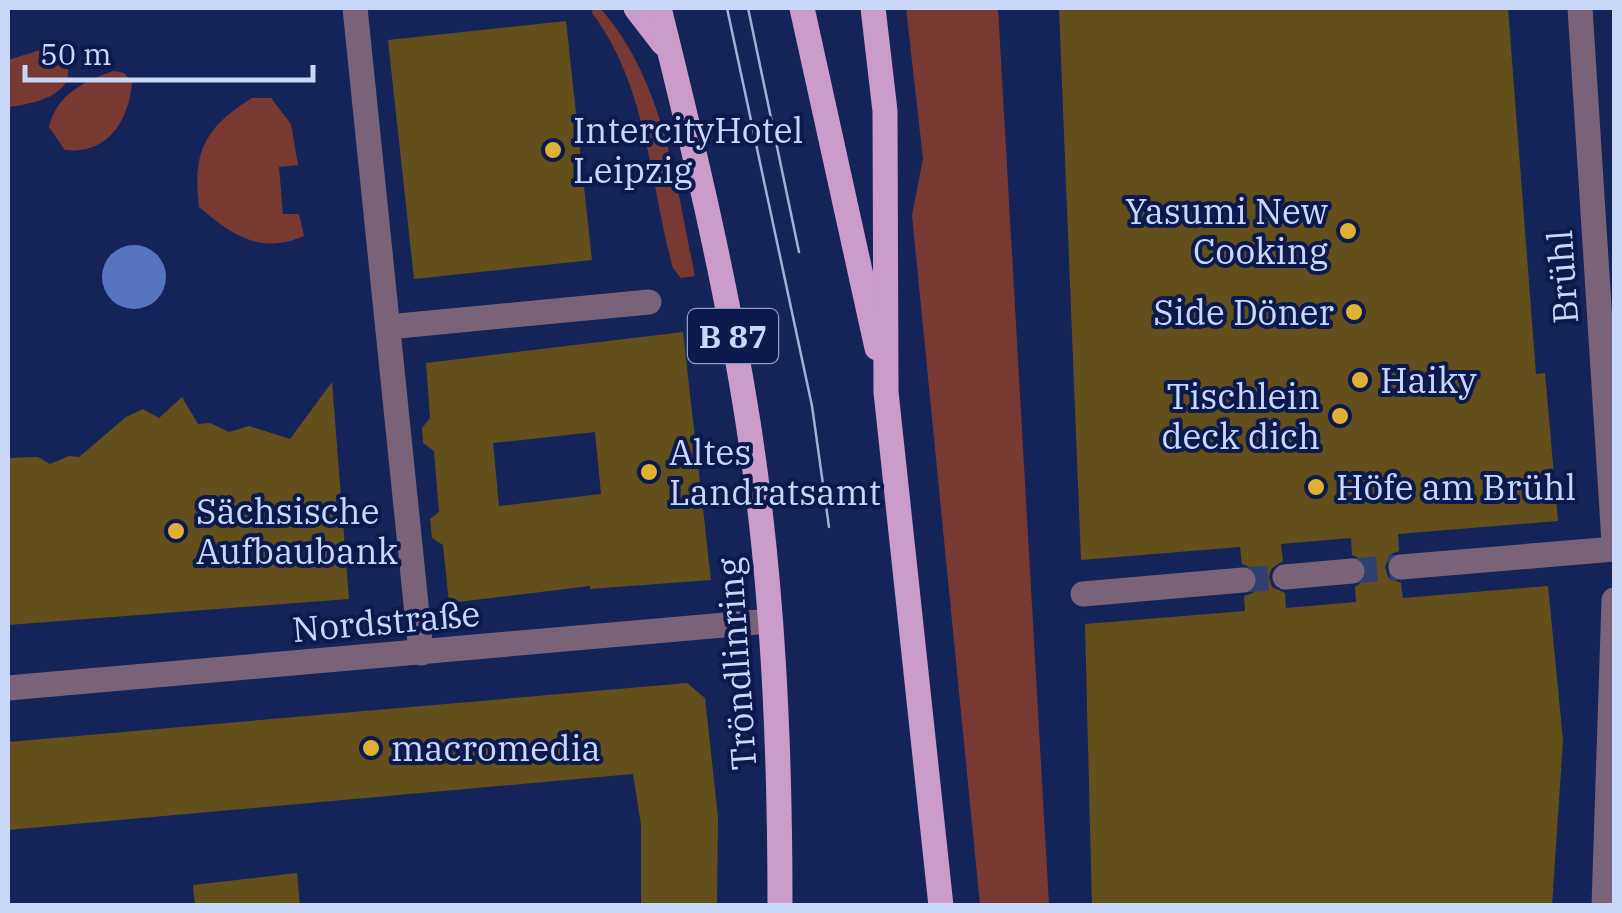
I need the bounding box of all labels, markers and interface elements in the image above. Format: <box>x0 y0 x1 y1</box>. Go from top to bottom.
scale bar <box>25 20 312 82</box>
text: 50 m <box>40 34 112 73</box>
place label: IntercityHotel Leipzig <box>573 107 803 193</box>
marker: IntercityHotel Leipzig <box>542 139 564 161</box>
place label: Yasumi New Cooking <box>1125 188 1328 274</box>
marker: Yasumi New Cooking <box>1337 220 1359 242</box>
street label: Brühl <box>1536 229 1588 325</box>
place label: Side Döner <box>1153 289 1334 335</box>
marker: Side Döner <box>1343 301 1365 323</box>
road number: B 87 <box>688 309 778 363</box>
place label: Haiky <box>1380 357 1477 403</box>
marker: Haiky <box>1349 369 1371 391</box>
place label: Tischlein deck dich <box>1161 373 1320 459</box>
marker: Tischlein deck dich <box>1329 405 1351 427</box>
place label: Altes Landratsamt <box>669 429 881 515</box>
marker: Altes Landratsamt <box>638 461 660 483</box>
place label: Höfe am Brühl <box>1336 464 1576 510</box>
marker: Höfe am Brühl <box>1305 476 1327 498</box>
place label: Sächsische Aufbaubank <box>196 488 399 574</box>
marker: Sächsische Aufbaubank <box>165 520 187 542</box>
street label: Tröndlinring <box>706 556 766 772</box>
street label: Nordstraße <box>290 590 482 652</box>
place label: macromedia <box>391 725 601 771</box>
marker: macromedia <box>360 737 382 759</box>

